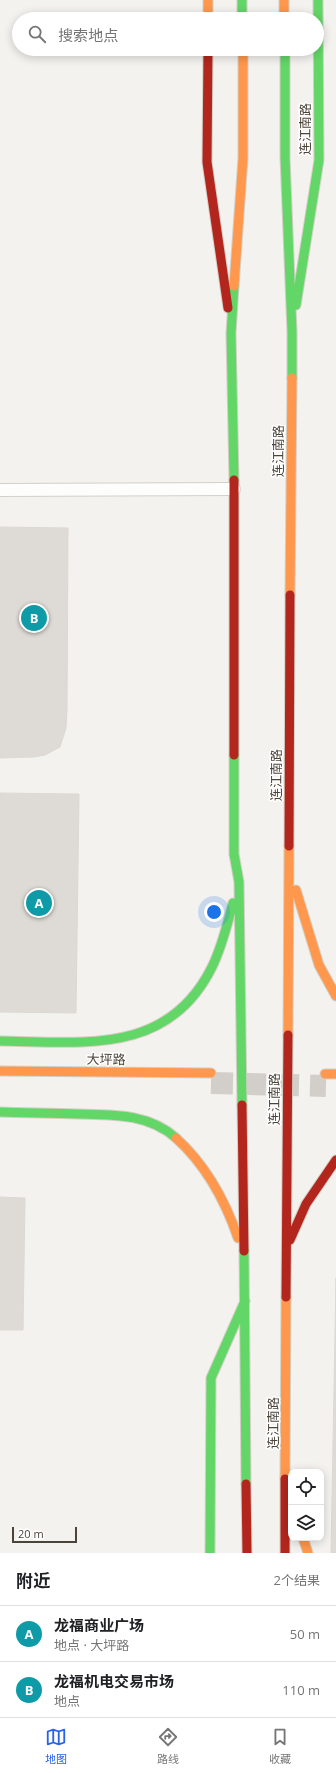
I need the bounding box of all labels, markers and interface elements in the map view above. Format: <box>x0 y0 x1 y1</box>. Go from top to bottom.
search box <box>12 12 324 56</box>
icon: search <box>26 23 48 45</box>
text: 搜索地点 <box>58 25 118 45</box>
street label: 连江南路 <box>296 103 314 155</box>
street label: 连江南路 <box>269 425 287 477</box>
pin: B <box>21 603 47 633</box>
street label: 连江南路 <box>267 749 285 801</box>
pin: A <box>26 888 52 918</box>
your location <box>204 902 224 922</box>
street label: 大坪路 <box>86 1050 126 1068</box>
street label: 连江南路 <box>265 1073 283 1125</box>
street label: 连江南路 <box>264 1397 282 1449</box>
map controls <box>288 1469 324 1541</box>
button: locate <box>288 1469 324 1505</box>
button: layers <box>288 1505 324 1541</box>
scale bar <box>12 1525 77 1544</box>
text: 20 m <box>18 1526 44 1541</box>
text: 附近 <box>16 1569 50 1592</box>
text: 2个结果 <box>274 1571 320 1589</box>
text: 龙福商业广场 <box>54 1615 144 1635</box>
text: A <box>25 1625 33 1643</box>
text: 50 m <box>290 1625 320 1643</box>
text: 地点 · 大坪路 <box>54 1636 129 1654</box>
text: 龙福机电交易市场 <box>54 1671 174 1691</box>
text: B <box>25 1681 33 1699</box>
text: 110 m <box>282 1681 320 1699</box>
text: 地点 <box>54 1692 80 1710</box>
tab: 地图 <box>45 1726 67 1766</box>
tab: 路线 <box>157 1726 179 1766</box>
tab: 收藏 <box>269 1726 291 1766</box>

